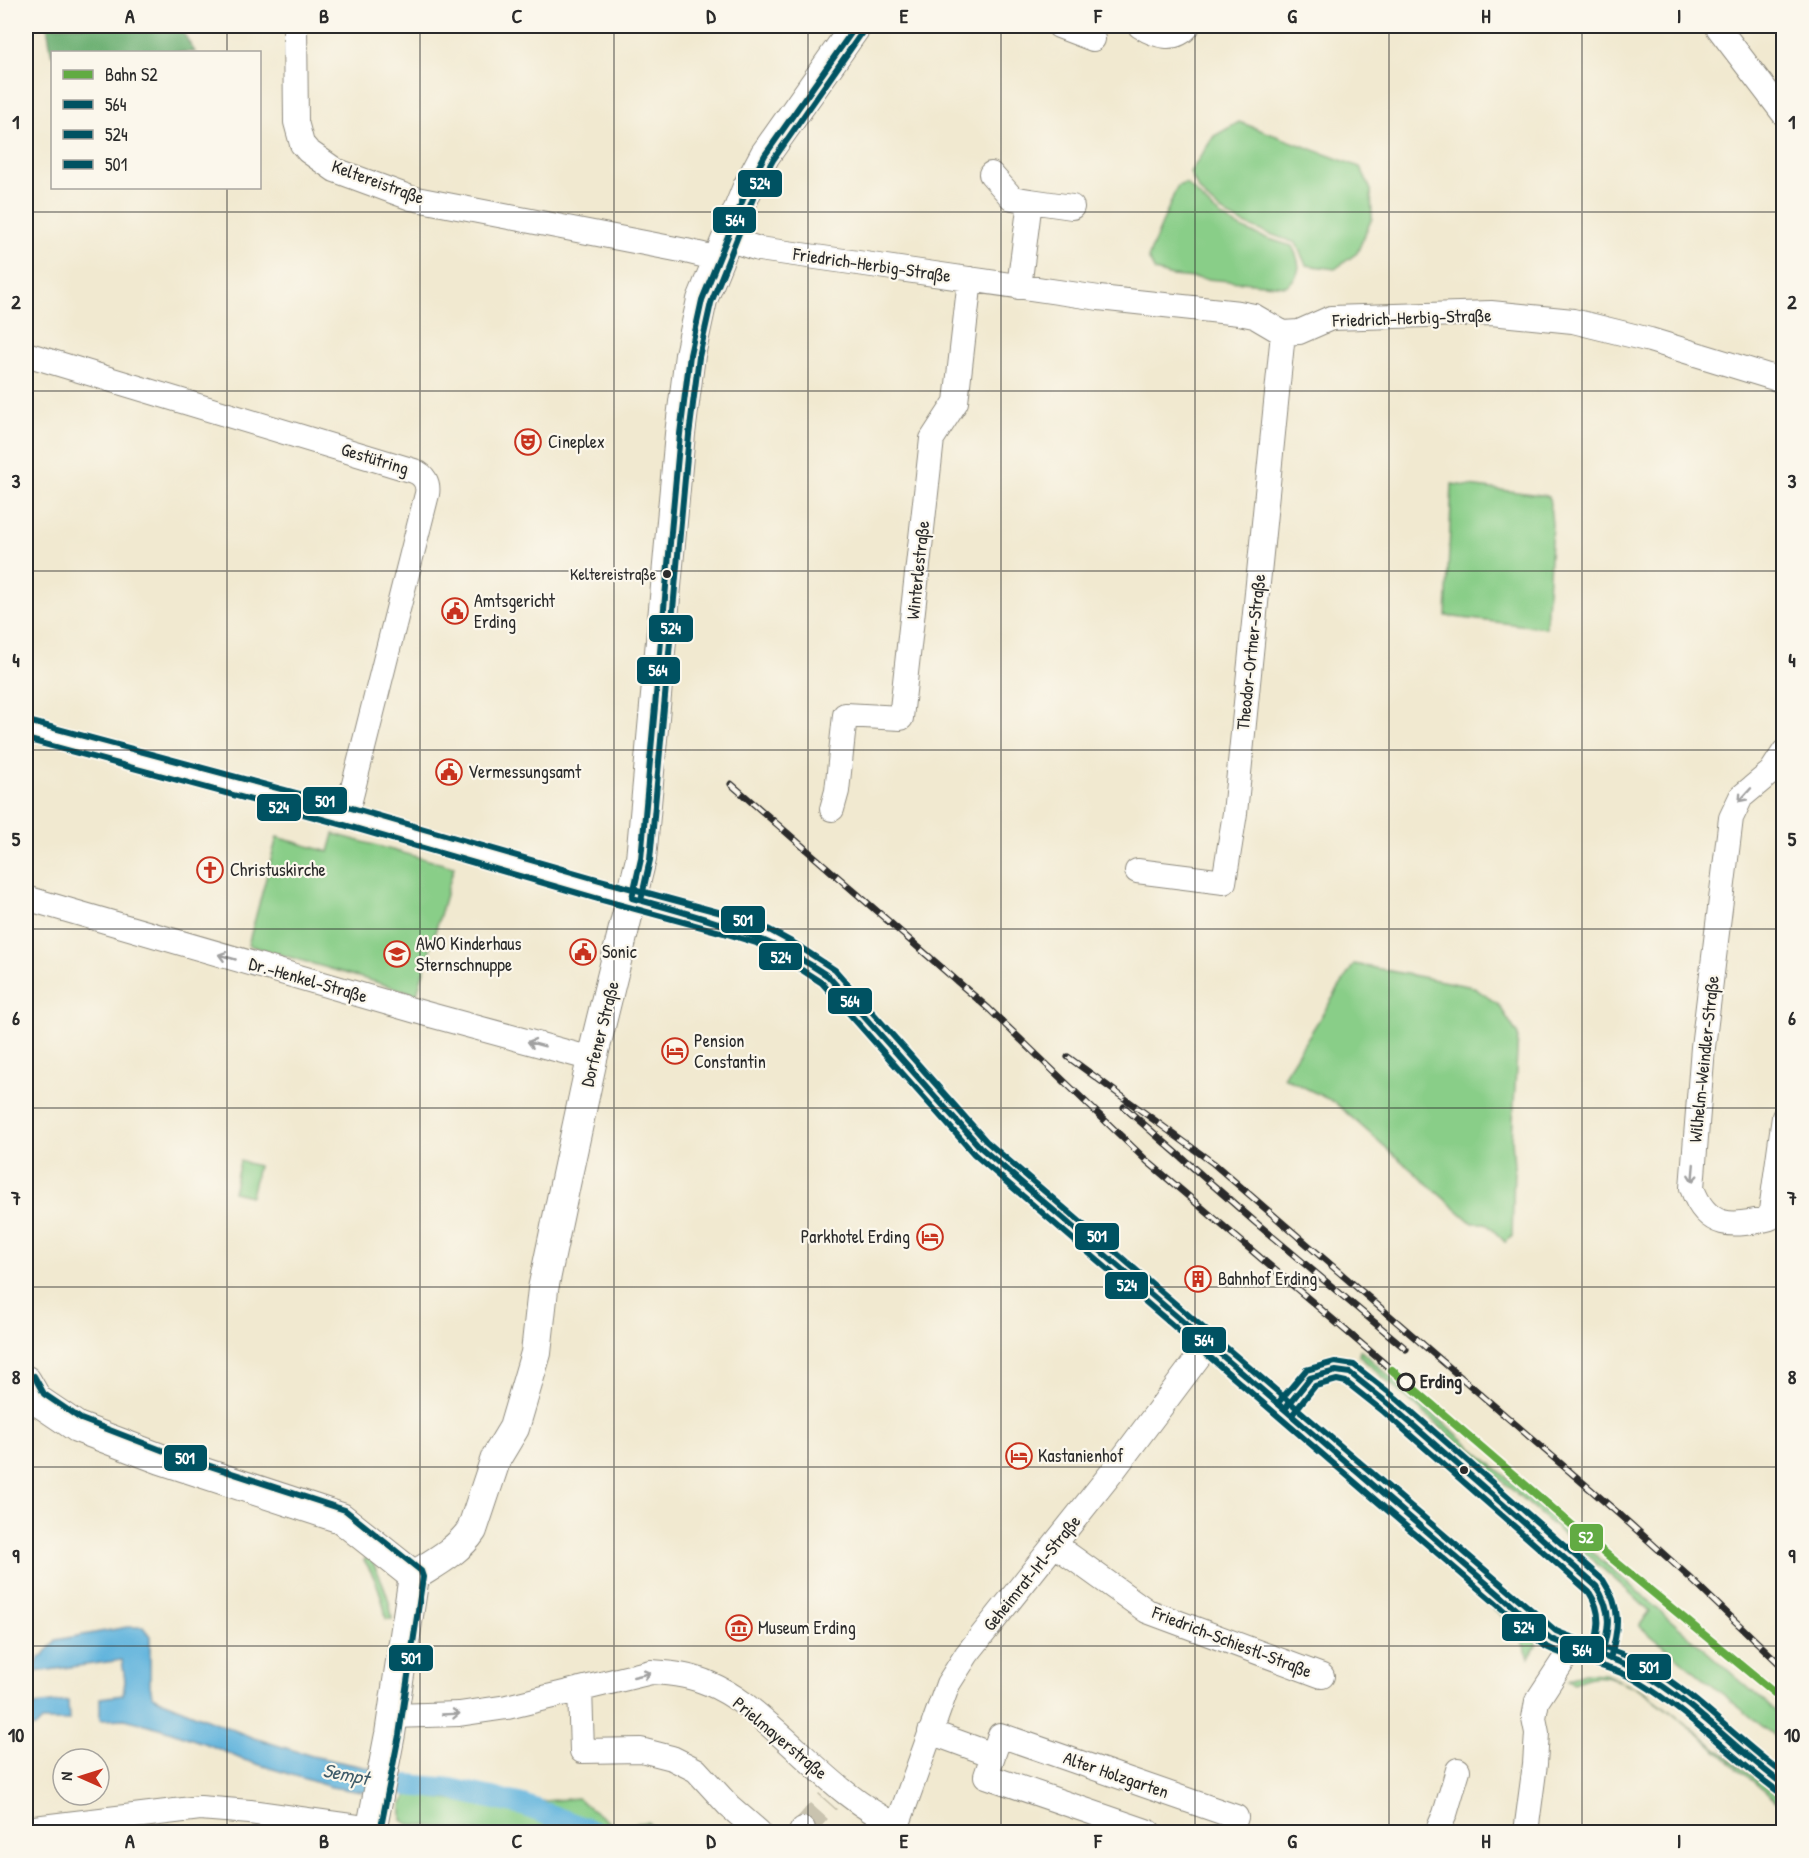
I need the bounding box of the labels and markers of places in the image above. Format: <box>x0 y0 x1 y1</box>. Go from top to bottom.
theatre icon: Cineplex <box>513 427 543 457</box>
place label: Cineplex <box>548 429 605 454</box>
place label: Keltereistraße <box>570 563 657 585</box>
marker: Keltereistraße <box>661 568 673 580</box>
place label: Amtsgericht Erding <box>474 588 556 634</box>
public building icon: Amtsgericht Erding <box>440 596 470 626</box>
public building icon: Vermessungsamt <box>434 757 464 787</box>
place label: Vermessungsamt <box>468 759 582 784</box>
church icon: Christuskirche <box>195 855 225 885</box>
place label: Christuskirche <box>230 857 326 882</box>
place label: AWO Kinderhaus Sternschnuppe <box>416 931 522 977</box>
public building icon: Sonic <box>568 937 598 967</box>
school or university icon: AWO Kinderhaus Sternschnuppe <box>382 939 412 969</box>
place label: Sonic <box>602 939 637 964</box>
place label: Pension Constantin <box>694 1028 766 1074</box>
hotel icon: Pension Constantin <box>660 1036 690 1066</box>
hotel icon: Parkhotel Erding <box>915 1222 945 1252</box>
place label: Parkhotel Erding <box>801 1224 910 1249</box>
building icon: Bahnhof Erding <box>1183 1264 1213 1294</box>
place label: Bahnhof Erding <box>1218 1266 1317 1291</box>
place label: Erding <box>1420 1369 1462 1395</box>
marker: Erding <box>1397 1373 1415 1391</box>
hotel icon: Kastanienhof <box>1004 1441 1034 1471</box>
place label: Kastanienhof <box>1038 1443 1124 1468</box>
unlabelled marker <box>1458 1464 1470 1476</box>
museum icon: Museum Erding <box>724 1613 754 1643</box>
place label: Museum Erding <box>758 1615 856 1640</box>

